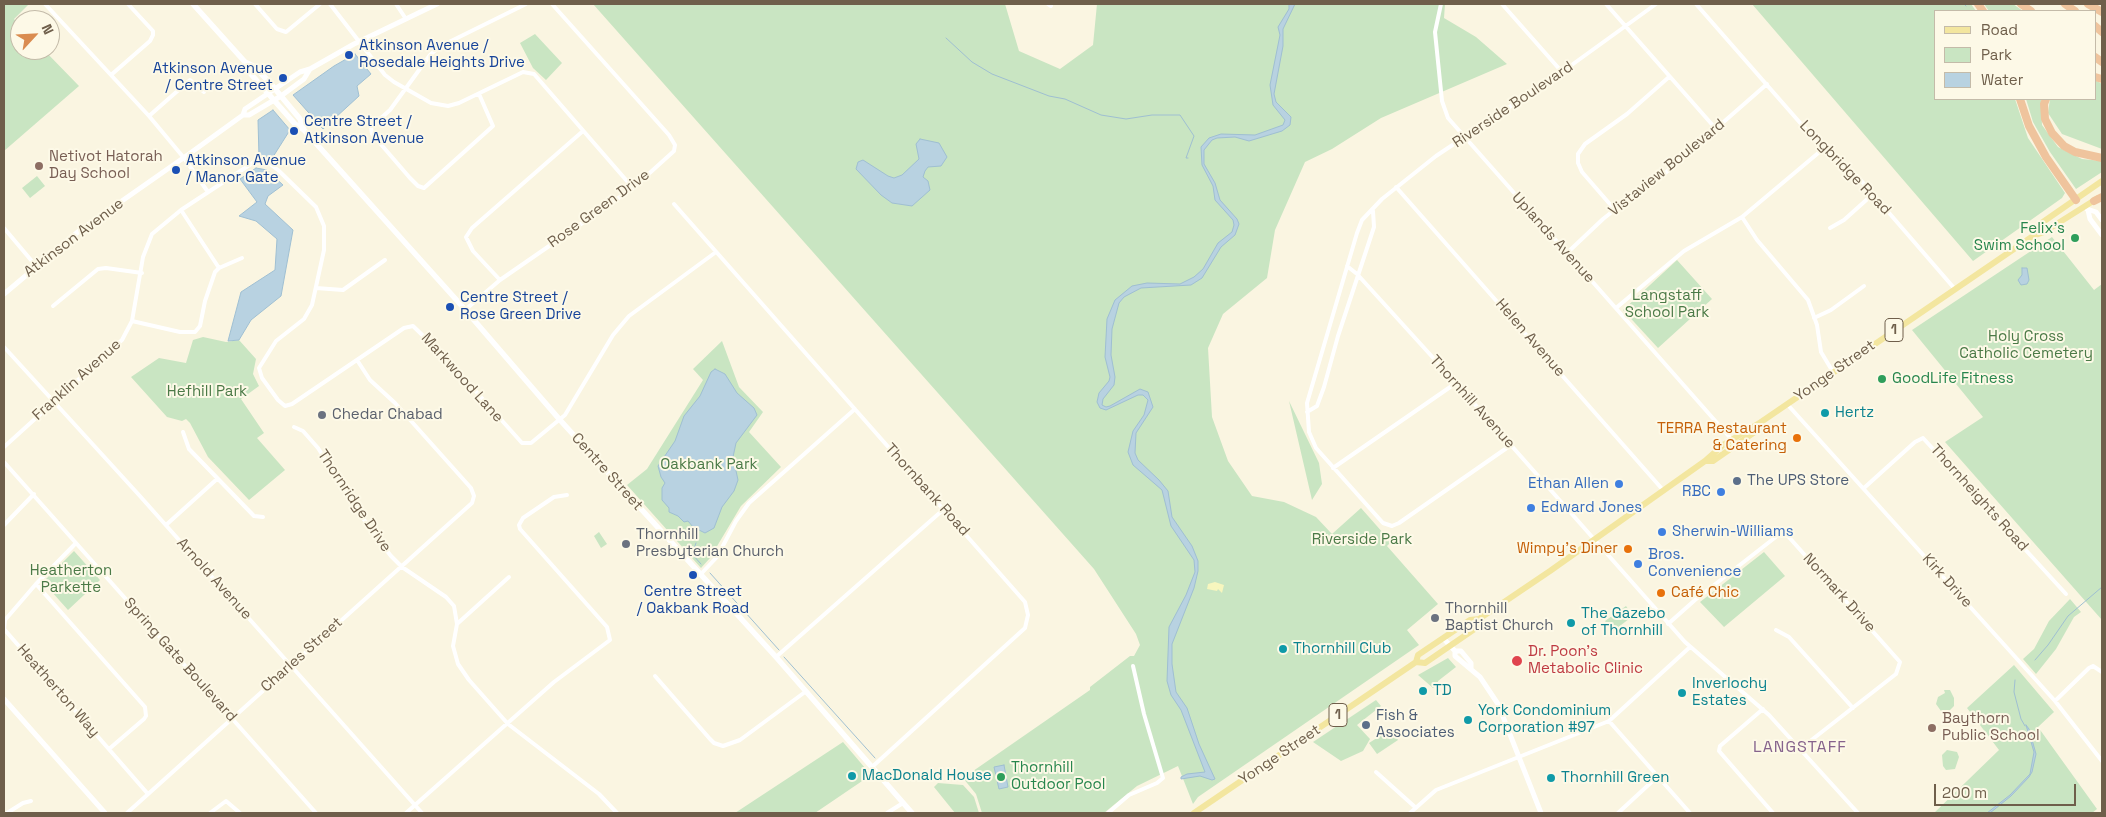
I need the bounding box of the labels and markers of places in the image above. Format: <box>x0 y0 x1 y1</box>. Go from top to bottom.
place label: Atkinson Avenue / Rosedale Heights Drive <box>359 37 525 72</box>
marker: Atkinson Avenue / Rosedale Heights Drive <box>343 49 355 61</box>
place label: Atkinson Avenue / Centre Street <box>153 60 273 95</box>
marker: Atkinson Avenue / Centre Street <box>277 72 289 84</box>
place label: Centre Street / Atkinson Avenue <box>304 113 424 148</box>
marker: Centre Street / Atkinson Avenue <box>288 125 300 137</box>
place label: Netivot Hatorah Day School <box>49 148 163 183</box>
place label: Atkinson Avenue / Manor Gate <box>186 152 306 187</box>
marker: Netivot Hatorah Day School <box>33 160 45 172</box>
marker: Atkinson Avenue / Manor Gate <box>170 164 182 176</box>
place label: Felix's Swim School <box>1974 220 2065 255</box>
marker: Felix's Swim School <box>2069 232 2081 244</box>
place label: Centre Street / Rose Green Drive <box>460 289 581 324</box>
marker: Centre Street / Rose Green Drive <box>444 301 456 313</box>
place label: GoodLife Fitness <box>1892 370 2014 388</box>
marker: GoodLife Fitness <box>1876 373 1888 385</box>
place label: Hertz <box>1835 404 1874 422</box>
place label: Chedar Chabad <box>332 406 443 424</box>
marker: Hertz <box>1819 407 1831 419</box>
marker: Chedar Chabad <box>316 409 328 421</box>
place label: TERRA Restaurant & Catering <box>1657 420 1787 455</box>
marker: TERRA Restaurant & Catering <box>1791 432 1803 444</box>
place label: The UPS Store <box>1747 472 1849 490</box>
place label: Ethan Allen <box>1528 475 1609 493</box>
marker: The UPS Store <box>1731 475 1743 487</box>
marker: Ethan Allen <box>1613 478 1625 490</box>
place label: RBC <box>1682 483 1711 501</box>
marker: RBC <box>1715 486 1727 498</box>
place label: Edward Jones <box>1541 499 1642 517</box>
marker: Edward Jones <box>1525 502 1537 514</box>
place label: Sherwin-Williams <box>1672 523 1794 541</box>
place label: Thornhill Presbyterian Church <box>636 526 784 561</box>
marker: Sherwin-Williams <box>1656 526 1668 538</box>
marker: Thornhill Presbyterian Church <box>620 538 632 550</box>
place label: Wimpy's Diner <box>1517 540 1618 558</box>
marker: Wimpy's Diner <box>1622 543 1634 555</box>
place label: Bros. Convenience <box>1648 546 1741 581</box>
marker: Bros. Convenience <box>1632 558 1644 570</box>
marker: Centre Street / Oakbank Road <box>687 569 699 581</box>
place label: Centre Street / Oakbank Road <box>637 583 749 618</box>
place label: Café Chic <box>1671 584 1739 602</box>
marker: Café Chic <box>1655 587 1667 599</box>
place label: Thornhill Baptist Church <box>1445 600 1553 635</box>
place label: The Gazebo of Thornhill <box>1581 605 1666 640</box>
marker: Thornhill Baptist Church <box>1429 612 1441 624</box>
marker: The Gazebo of Thornhill <box>1565 617 1577 629</box>
place label: Thornhill Club <box>1293 640 1391 658</box>
marker: Thornhill Club <box>1277 643 1289 655</box>
place label: Dr. Poon's Metabolic Clinic <box>1528 643 1643 678</box>
marker: Dr. Poon's Metabolic Clinic <box>1510 654 1524 668</box>
place label: Inverlochy Estates <box>1692 675 1767 710</box>
place label: TD <box>1433 682 1452 700</box>
marker: TD <box>1417 685 1429 697</box>
marker: Inverlochy Estates <box>1676 687 1688 699</box>
place label: York Condominium Corporation #97 <box>1478 702 1611 737</box>
place label: Fish & Associates <box>1376 707 1455 742</box>
place label: Baythorn Public School <box>1942 710 2040 745</box>
marker: York Condominium Corporation #97 <box>1462 714 1474 726</box>
marker: Fish & Associates <box>1360 719 1372 731</box>
marker: Baythorn Public School <box>1926 722 1938 734</box>
place label: Thornhill Outdoor Pool <box>1011 759 1106 794</box>
place label: MacDonald House <box>862 767 992 785</box>
place label: Thornhill Green <box>1561 769 1669 787</box>
marker: MacDonald House <box>846 770 858 782</box>
marker: Thornhill Outdoor Pool <box>995 771 1007 783</box>
marker: Thornhill Green <box>1545 772 1557 784</box>

